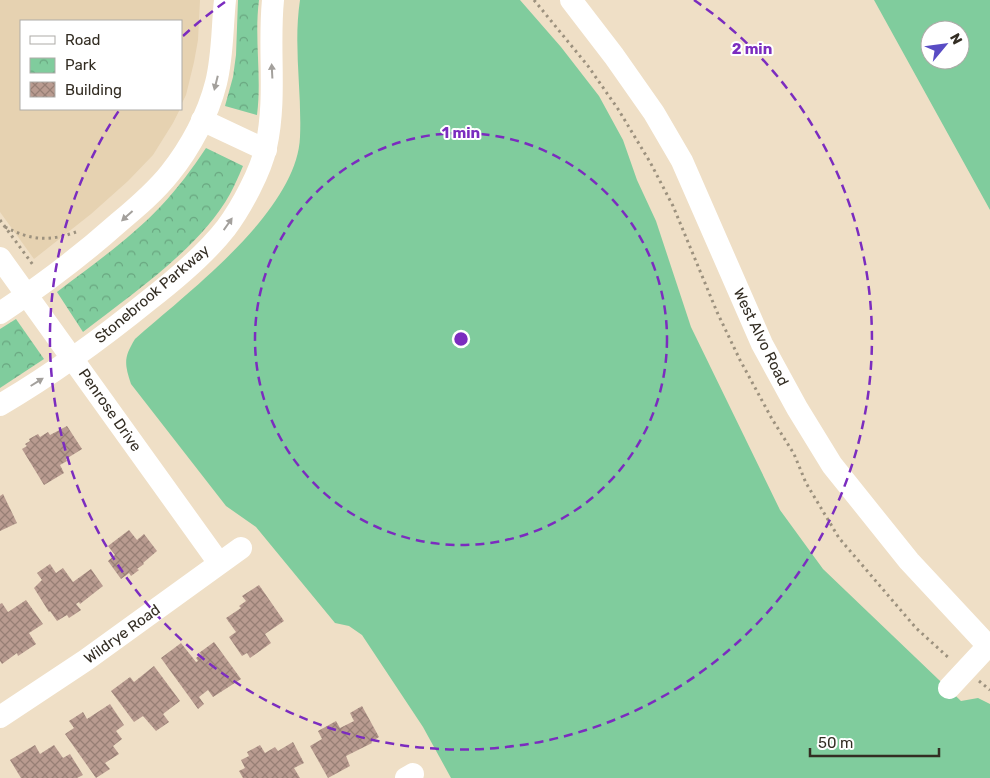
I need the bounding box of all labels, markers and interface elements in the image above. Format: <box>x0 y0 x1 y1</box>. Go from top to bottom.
legend <box>20 20 182 110</box>
north arrow <box>920 20 970 70</box>
text: N <box>946 30 966 47</box>
text: Road <box>65 31 101 49</box>
text: 2 min <box>732 40 772 58</box>
text: Park <box>65 56 96 74</box>
one-way arrow <box>267 63 275 79</box>
one-way arrow <box>212 75 220 90</box>
text: Building <box>65 81 122 99</box>
text: 1 min <box>442 124 480 142</box>
one-way arrow <box>120 210 133 221</box>
one-way arrow <box>223 217 233 230</box>
street label: Stonebrook Parkway <box>91 241 213 347</box>
street label: West Alvo Road <box>730 285 792 389</box>
centre of rings <box>452 330 470 348</box>
street label: Penrose Drive <box>75 365 145 455</box>
one-way arrow <box>30 377 43 387</box>
street label: Wildrye Road <box>80 600 164 668</box>
scale bar <box>810 726 939 758</box>
text: 50 m <box>818 734 853 752</box>

